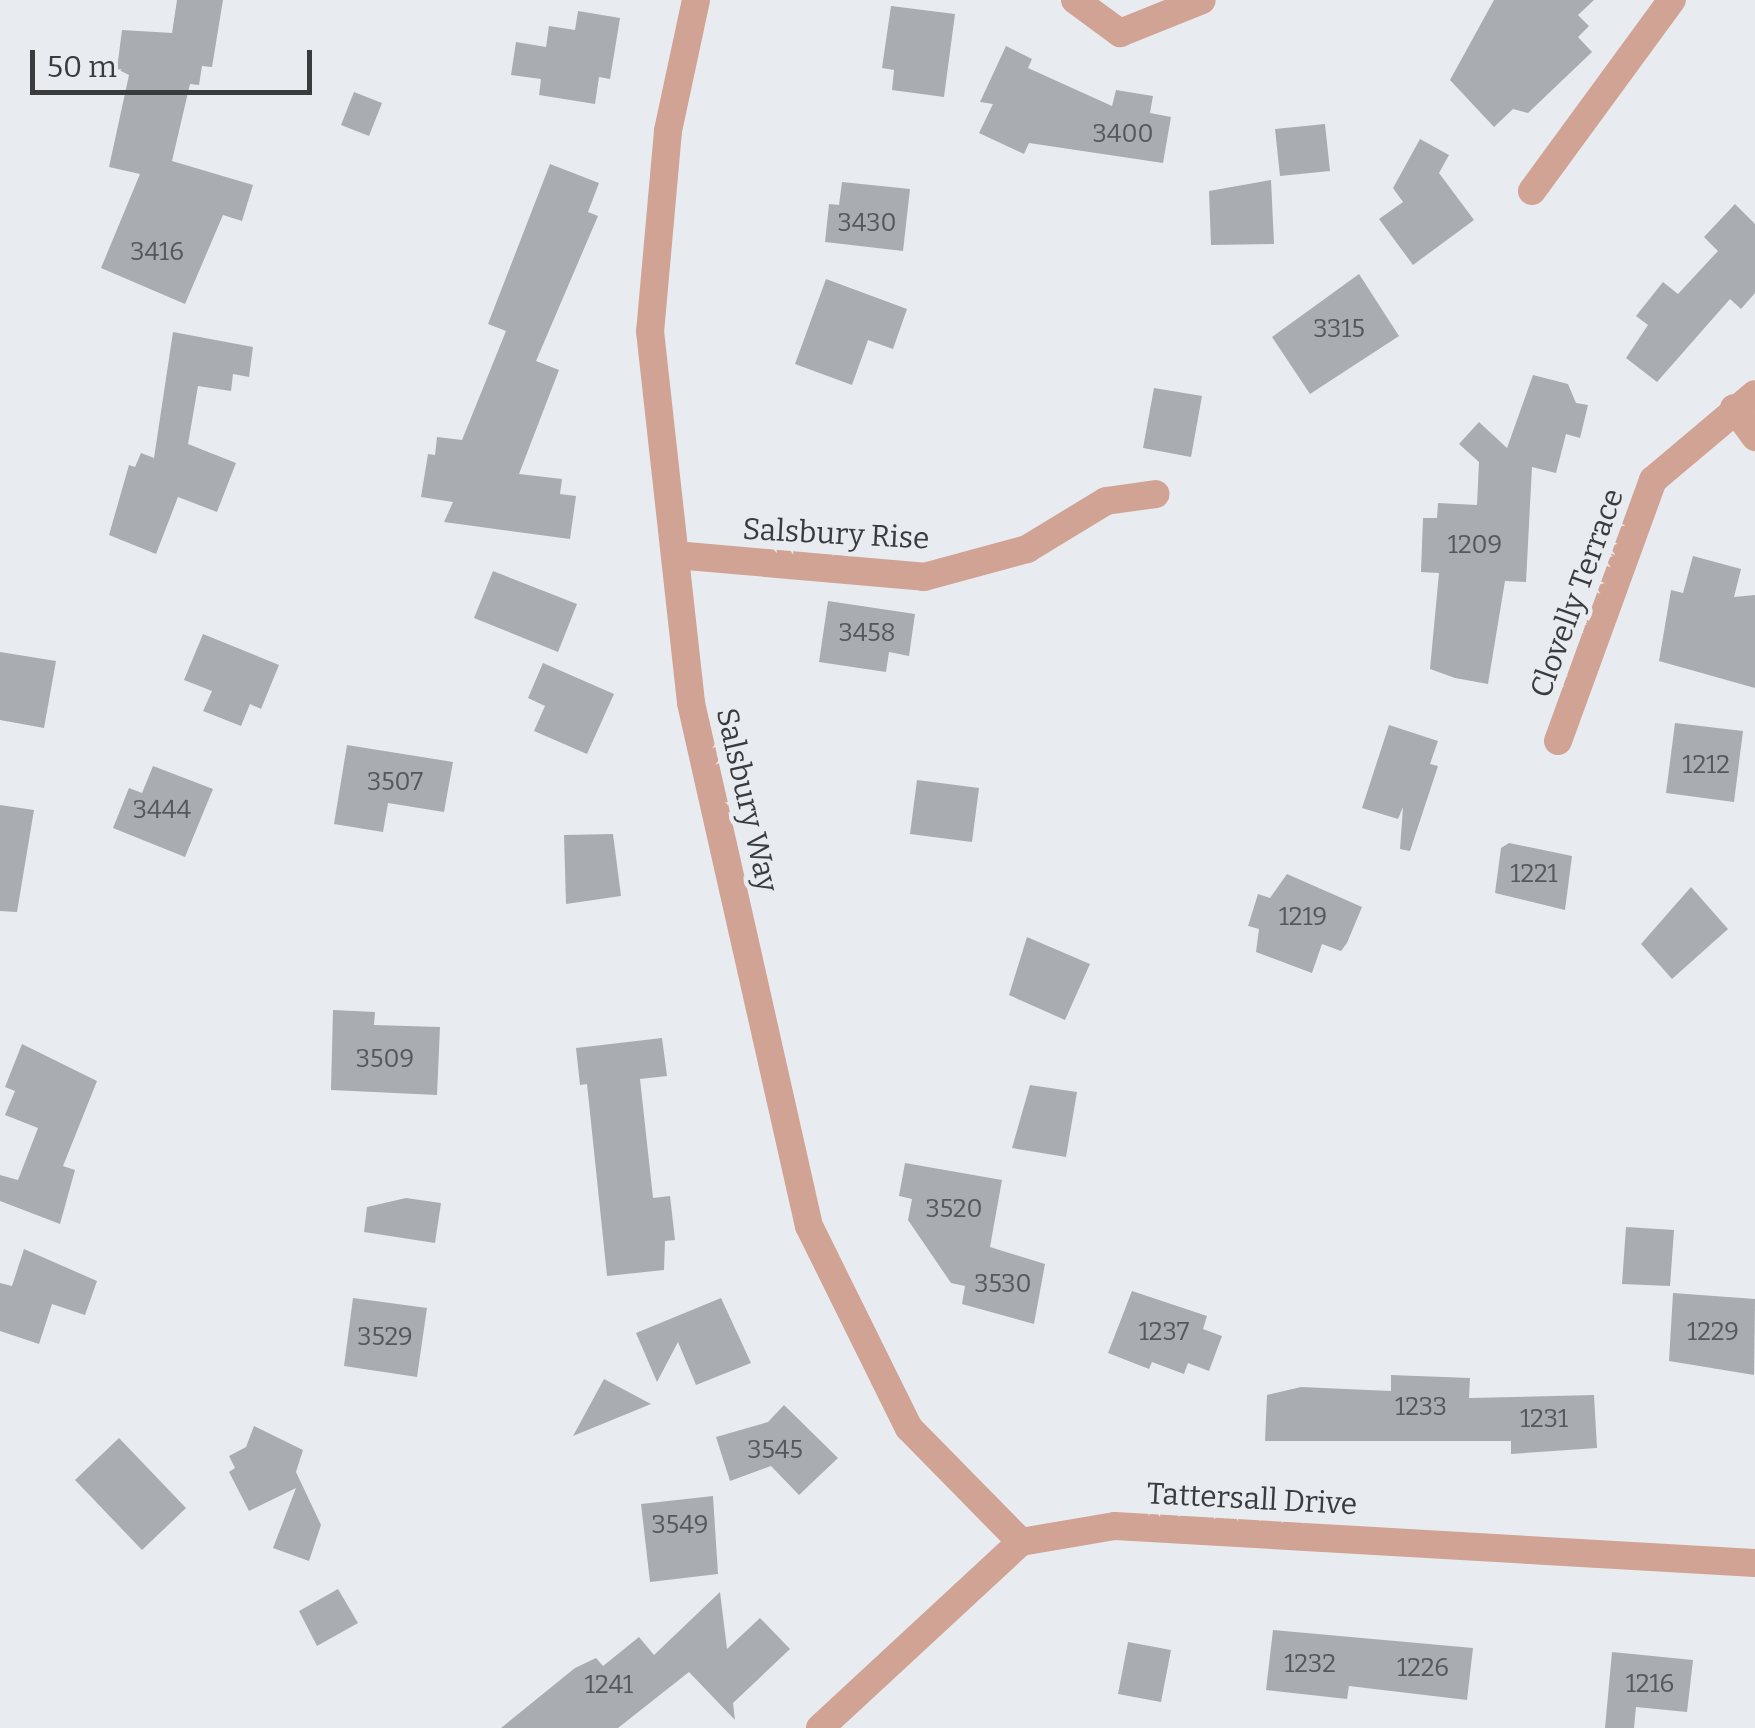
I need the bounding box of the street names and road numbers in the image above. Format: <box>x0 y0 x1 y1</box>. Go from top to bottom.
street label: Clovelly Terrace <box>1523 484 1631 702</box>
street label: Salsbury Rise <box>742 511 930 557</box>
street label: Salsbury Way <box>708 704 786 896</box>
street label: Tattersall Drive <box>1146 1476 1358 1522</box>

